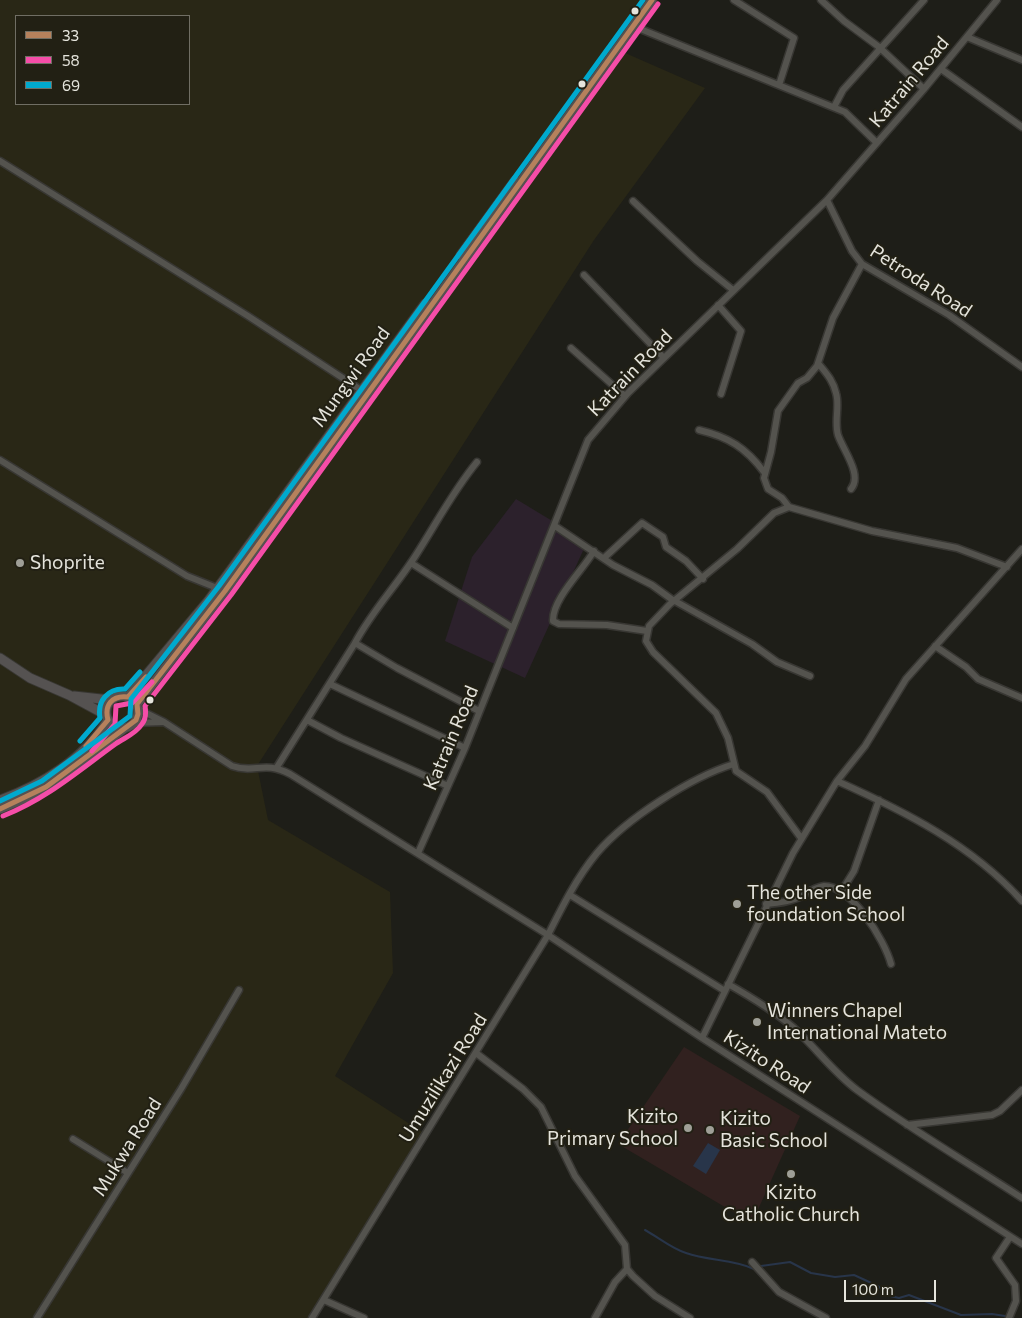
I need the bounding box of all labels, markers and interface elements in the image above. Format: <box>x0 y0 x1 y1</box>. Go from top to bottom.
unlabelled marker <box>630 6 640 16</box>
legend <box>15 15 190 105</box>
text: 33 <box>62 26 79 44</box>
street label: Katrain Road <box>864 32 954 132</box>
text: 58 <box>62 51 80 69</box>
text: 69 <box>62 76 80 94</box>
unlabelled marker <box>577 79 587 89</box>
street label: Petroda Road <box>866 240 976 322</box>
street label: Mungwi Road <box>307 323 395 431</box>
street label: Katrain Road <box>583 325 677 421</box>
place label: Shoprite <box>30 552 105 574</box>
marker: Shoprite <box>14 557 26 569</box>
street label: Katrain Road <box>419 682 483 794</box>
unlabelled marker <box>145 695 155 705</box>
place label: The other Side foundation School <box>747 882 905 926</box>
marker: The other Side foundation School <box>731 898 743 910</box>
place label: Winners Chapel International Mateto <box>767 1000 947 1044</box>
street label: Umuzilikazi Road <box>394 1009 492 1147</box>
marker: Winners Chapel International Mateto <box>751 1016 763 1028</box>
street label: Kizito Road <box>719 1025 815 1099</box>
street label: Mukwa Road <box>88 1093 166 1201</box>
place label: Kizito Primary School <box>547 1106 678 1150</box>
place label: Kizito Basic School <box>720 1108 828 1152</box>
marker: Kizito Primary School <box>682 1122 694 1134</box>
marker: Kizito Basic School <box>704 1124 716 1136</box>
marker: Kizito Catholic Church <box>785 1168 797 1180</box>
place label: Kizito Catholic Church <box>722 1182 860 1226</box>
scale bar <box>847 1270 940 1302</box>
text: 100 m <box>852 1280 894 1298</box>

